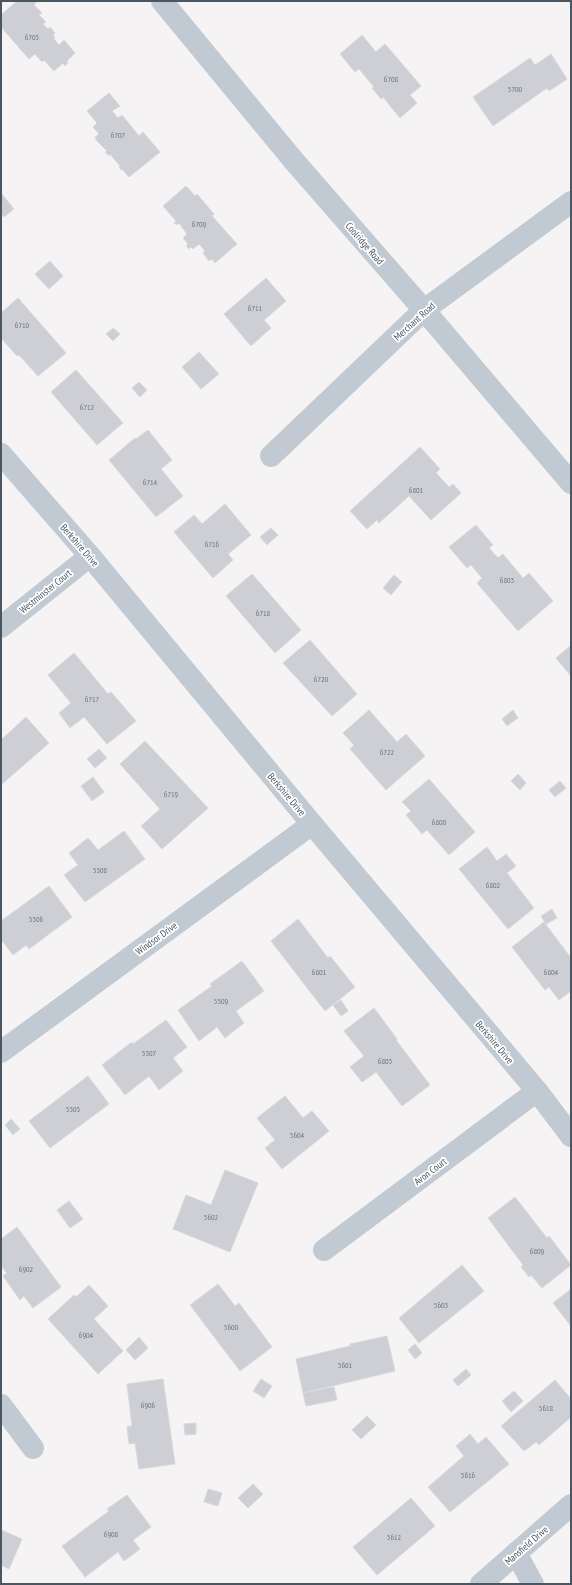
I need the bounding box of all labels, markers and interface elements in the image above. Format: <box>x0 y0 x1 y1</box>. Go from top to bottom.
house number: 6705 <box>25 32 39 42</box>
house number: 6708 <box>384 74 399 84</box>
house number: 5700 <box>508 84 523 94</box>
house number: 6707 <box>111 130 126 140</box>
house number: 6709 <box>192 219 207 229</box>
street label: Coolridge Road <box>343 219 387 267</box>
street label: Merchant Road <box>391 299 438 343</box>
house number: 6711 <box>248 303 263 313</box>
house number: 6710 <box>15 320 30 330</box>
house number: 6712 <box>80 402 95 412</box>
house number: 6714 <box>143 477 158 487</box>
house number: 6801 <box>409 485 424 495</box>
street label: Berkshire Drive <box>57 521 102 569</box>
house number: 6716 <box>205 539 220 549</box>
street label: Westminster Court <box>17 566 74 616</box>
house number: 6803 <box>500 575 515 585</box>
house number: 6718 <box>256 608 271 618</box>
house number: 6720 <box>314 674 329 684</box>
house number: 6717 <box>85 694 100 704</box>
house number: 6722 <box>380 747 395 757</box>
street label: Berkshire Drive <box>265 770 308 819</box>
house number: 6719 <box>164 789 179 799</box>
house number: 6800 <box>432 817 447 827</box>
house number: 5508 <box>93 865 108 875</box>
house number: 6802 <box>486 880 501 890</box>
house number: 5506 <box>29 914 44 924</box>
street label: Windsor Drive <box>133 919 180 958</box>
house number: 6801 <box>312 967 327 977</box>
house number: 6804 <box>544 967 559 977</box>
house number: 5509 <box>214 996 229 1006</box>
street label: Berkshire Drive <box>473 1018 516 1067</box>
house number: 5507 <box>142 1048 157 1058</box>
house number: 6803 <box>378 1056 393 1066</box>
house number: 5505 <box>66 1104 80 1114</box>
house number: 5604 <box>290 1130 305 1140</box>
street label: Avon Court <box>411 1155 450 1188</box>
house number: 5602 <box>204 1212 219 1222</box>
house number: 6809 <box>530 1246 545 1256</box>
house number: 6902 <box>19 1264 34 1274</box>
house number: 5603 <box>434 1300 449 1310</box>
house number: 5600 <box>224 1322 239 1332</box>
house number: 6904 <box>79 1330 94 1340</box>
house number: 5601 <box>338 1360 353 1370</box>
house number: 6906 <box>141 1400 156 1410</box>
house number: 5618 <box>539 1403 554 1413</box>
house number: 5616 <box>461 1470 476 1480</box>
street label: Mansfield Drive <box>502 1523 551 1568</box>
house number: 6908 <box>104 1529 119 1539</box>
house number: 5612 <box>387 1532 402 1542</box>

